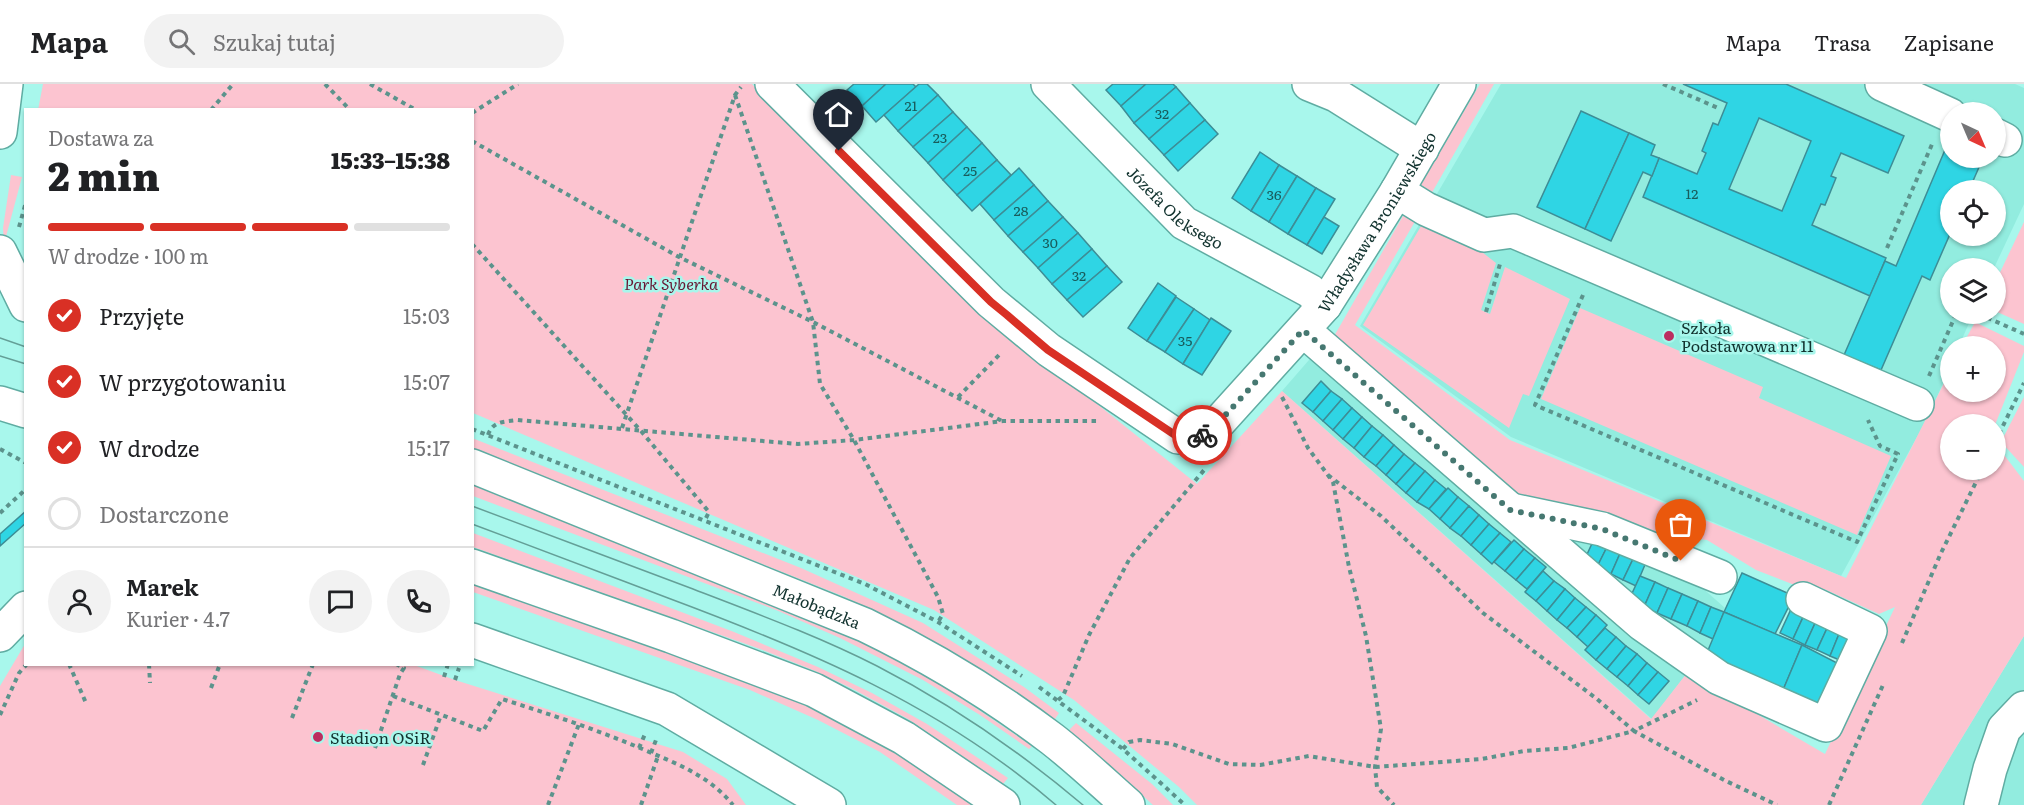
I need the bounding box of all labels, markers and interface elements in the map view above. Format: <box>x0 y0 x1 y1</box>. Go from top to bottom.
search box <box>144 14 564 68</box>
text: Mapa <box>30 20 108 62</box>
icon: search <box>165 25 198 58</box>
text: Szukaj tutaj <box>213 25 336 58</box>
text: Mapa <box>1725 26 1781 57</box>
text: Trasa <box>1814 26 1871 57</box>
text: Zapisane <box>1904 26 1994 57</box>
pin <box>813 89 864 151</box>
house number: 21 <box>905 95 918 115</box>
icon: home <box>822 98 855 131</box>
north arrow <box>1940 102 2006 168</box>
map controls <box>1940 102 2006 480</box>
house number: 32 <box>1155 103 1169 123</box>
text: Dostawa za <box>48 122 154 152</box>
street label: Władysława Broniewskiego <box>1311 126 1441 317</box>
house number: 23 <box>933 127 947 147</box>
text: 15:33–15:38 <box>331 143 450 176</box>
text: 2 min <box>48 145 160 203</box>
house number: 25 <box>963 160 977 180</box>
street label: Józefa Oleksego <box>1122 160 1228 254</box>
button: locate <box>1940 180 2006 246</box>
house number: 12 <box>1686 183 1698 203</box>
house number: 36 <box>1266 184 1282 204</box>
house number: 28 <box>1014 200 1029 220</box>
house number: 30 <box>1042 232 1058 252</box>
text: W drodze · 100 m <box>48 240 209 270</box>
button: layers <box>1940 258 2006 324</box>
house number: 32 <box>1072 265 1086 285</box>
park label: Park Syberka <box>624 271 719 295</box>
icon: check <box>48 299 81 332</box>
text: Przyjęte <box>99 299 184 332</box>
text: 15:03 <box>403 300 450 330</box>
place label: Szkoła Podstawowa nr 11 <box>1681 315 1814 357</box>
marker: Szkoła Podstawowa nr 11 <box>1662 329 1676 343</box>
house number: 35 <box>1178 330 1192 350</box>
button: + <box>1940 336 2006 402</box>
icon: check <box>48 365 81 398</box>
text: W przygotowaniu <box>99 365 286 398</box>
text: 15:07 <box>403 366 450 396</box>
courier <box>1172 405 1232 465</box>
button: − <box>1940 414 2006 480</box>
icon: bike <box>1186 419 1219 452</box>
icon: check <box>48 431 81 464</box>
text: W drodze <box>99 431 199 464</box>
text: 15:17 <box>407 432 450 462</box>
text: Dostarczone <box>99 497 229 530</box>
pin <box>1655 499 1706 561</box>
icon: bag <box>1664 508 1697 541</box>
button: person <box>48 570 111 633</box>
text: Marek <box>126 570 199 603</box>
button: chat <box>309 570 372 633</box>
button: phone <box>387 570 450 633</box>
street label: Małobądzka <box>769 577 865 634</box>
text: Kurier · 4.7 <box>126 603 230 633</box>
place label: Stadion OSiR <box>330 725 431 749</box>
marker: Stadion OSiR <box>311 730 325 744</box>

